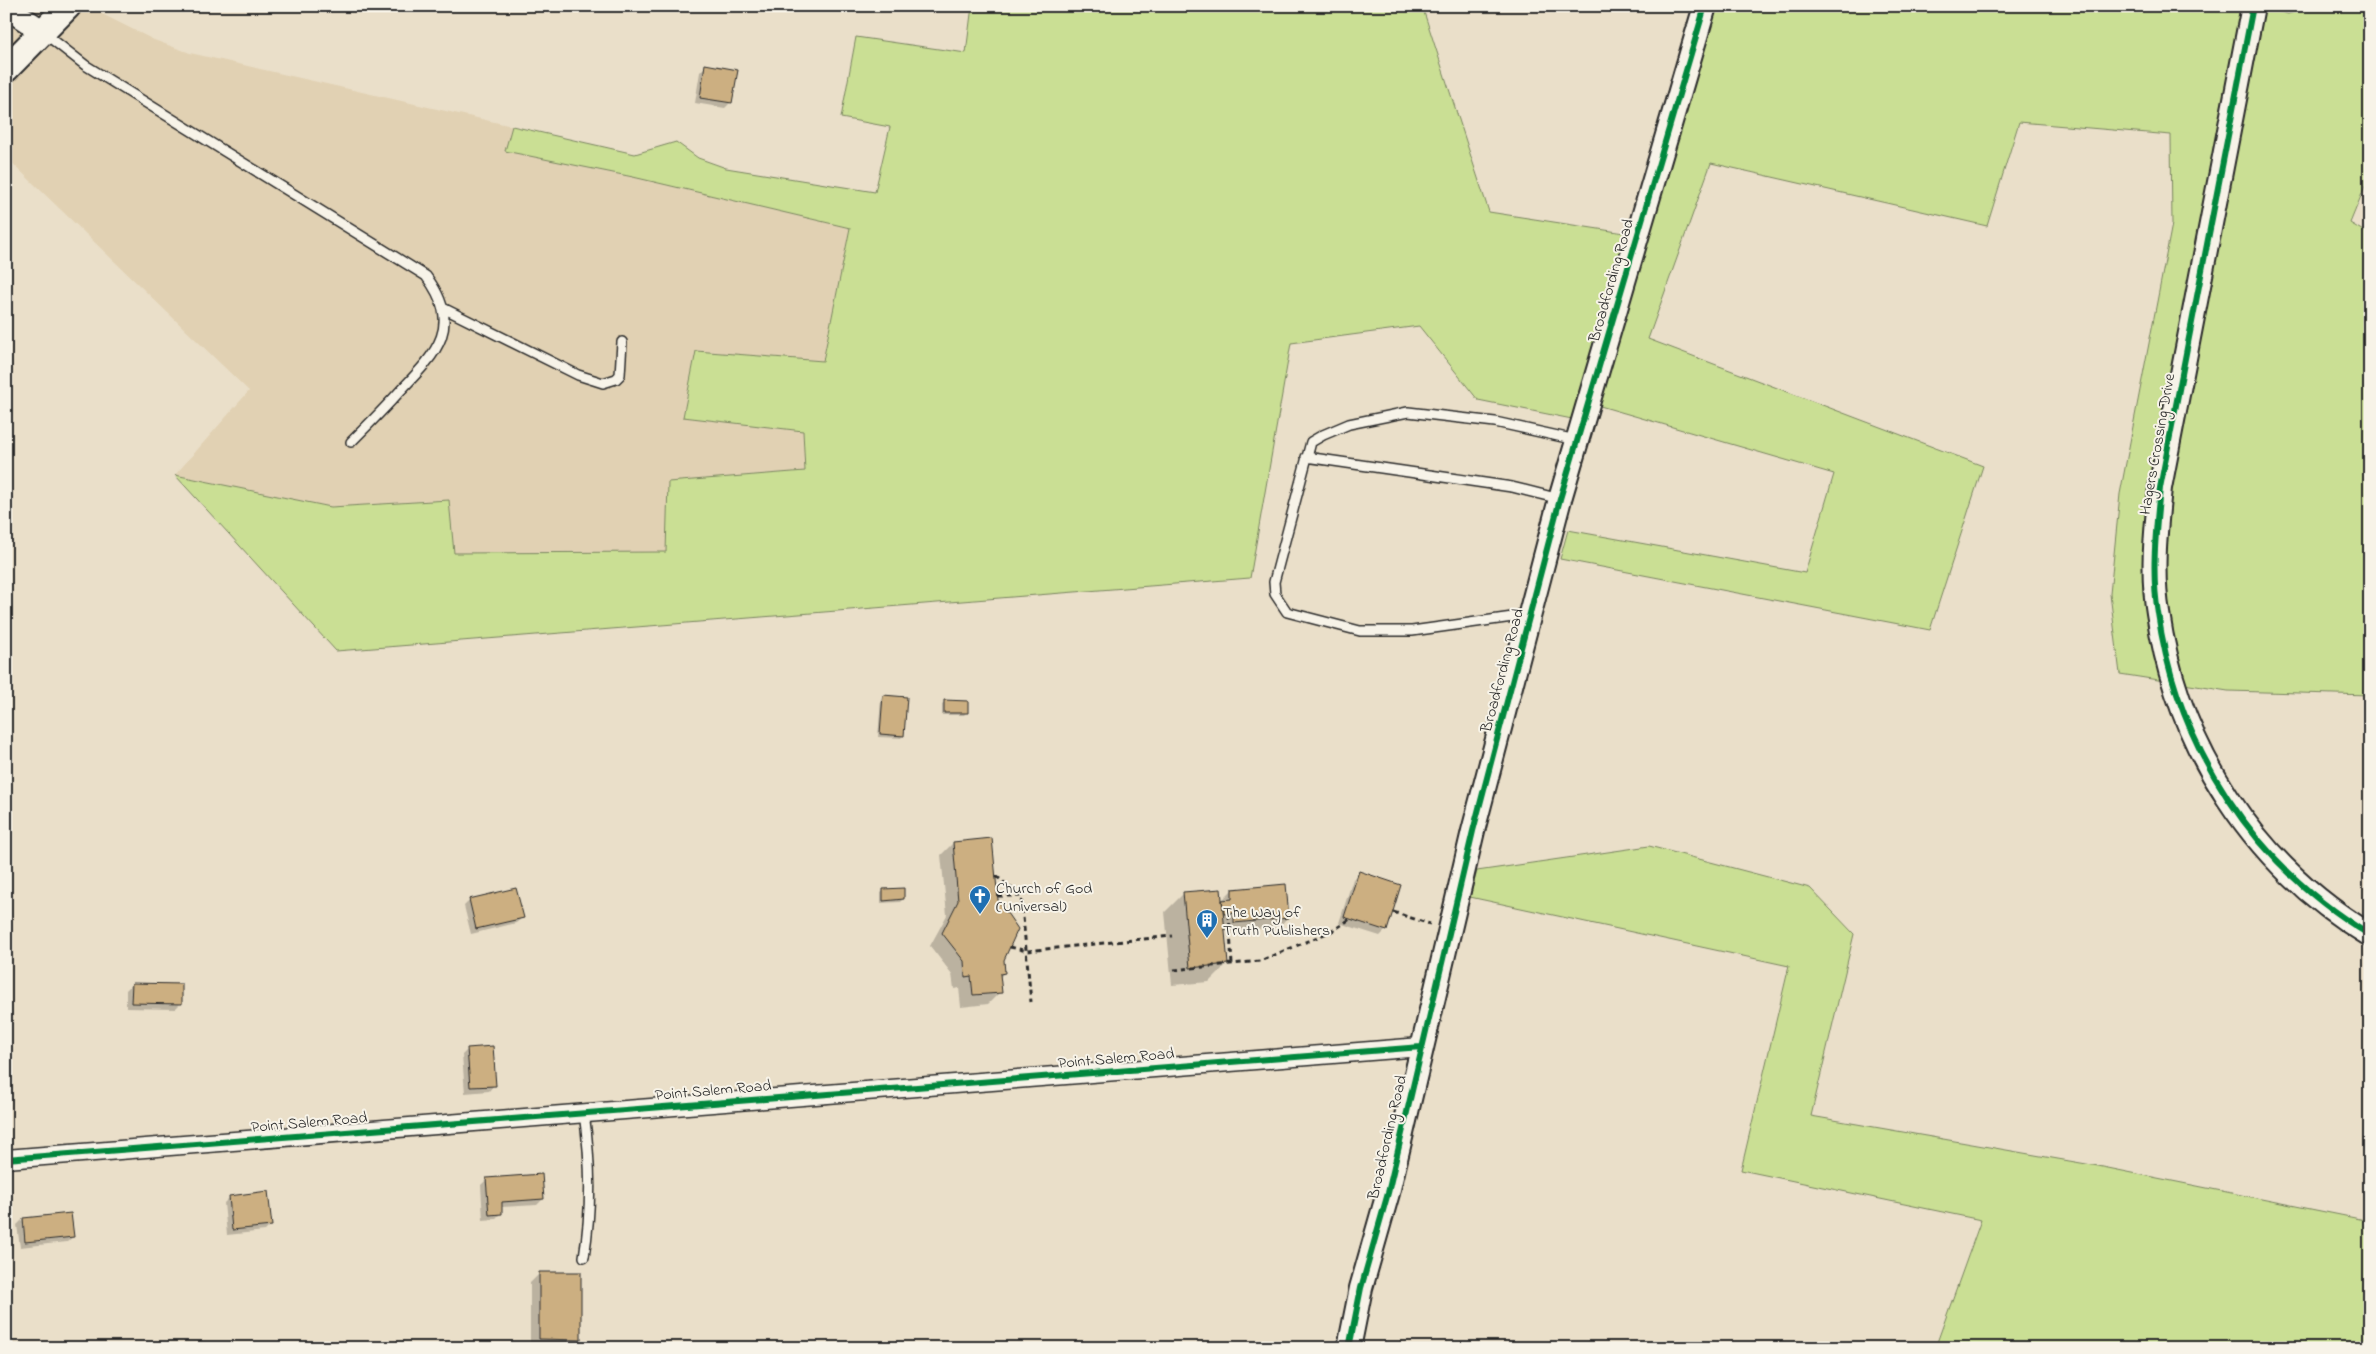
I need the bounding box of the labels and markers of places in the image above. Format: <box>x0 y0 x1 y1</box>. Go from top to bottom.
place label: Church of God (Universal) <box>996 877 1092 919</box>
church icon: Church of God (Universal) <box>968 884 992 915</box>
place label: The Way of Truth Publishers <box>1223 901 1330 943</box>
building icon: The Way of Truth Publishers <box>1195 908 1219 939</box>

